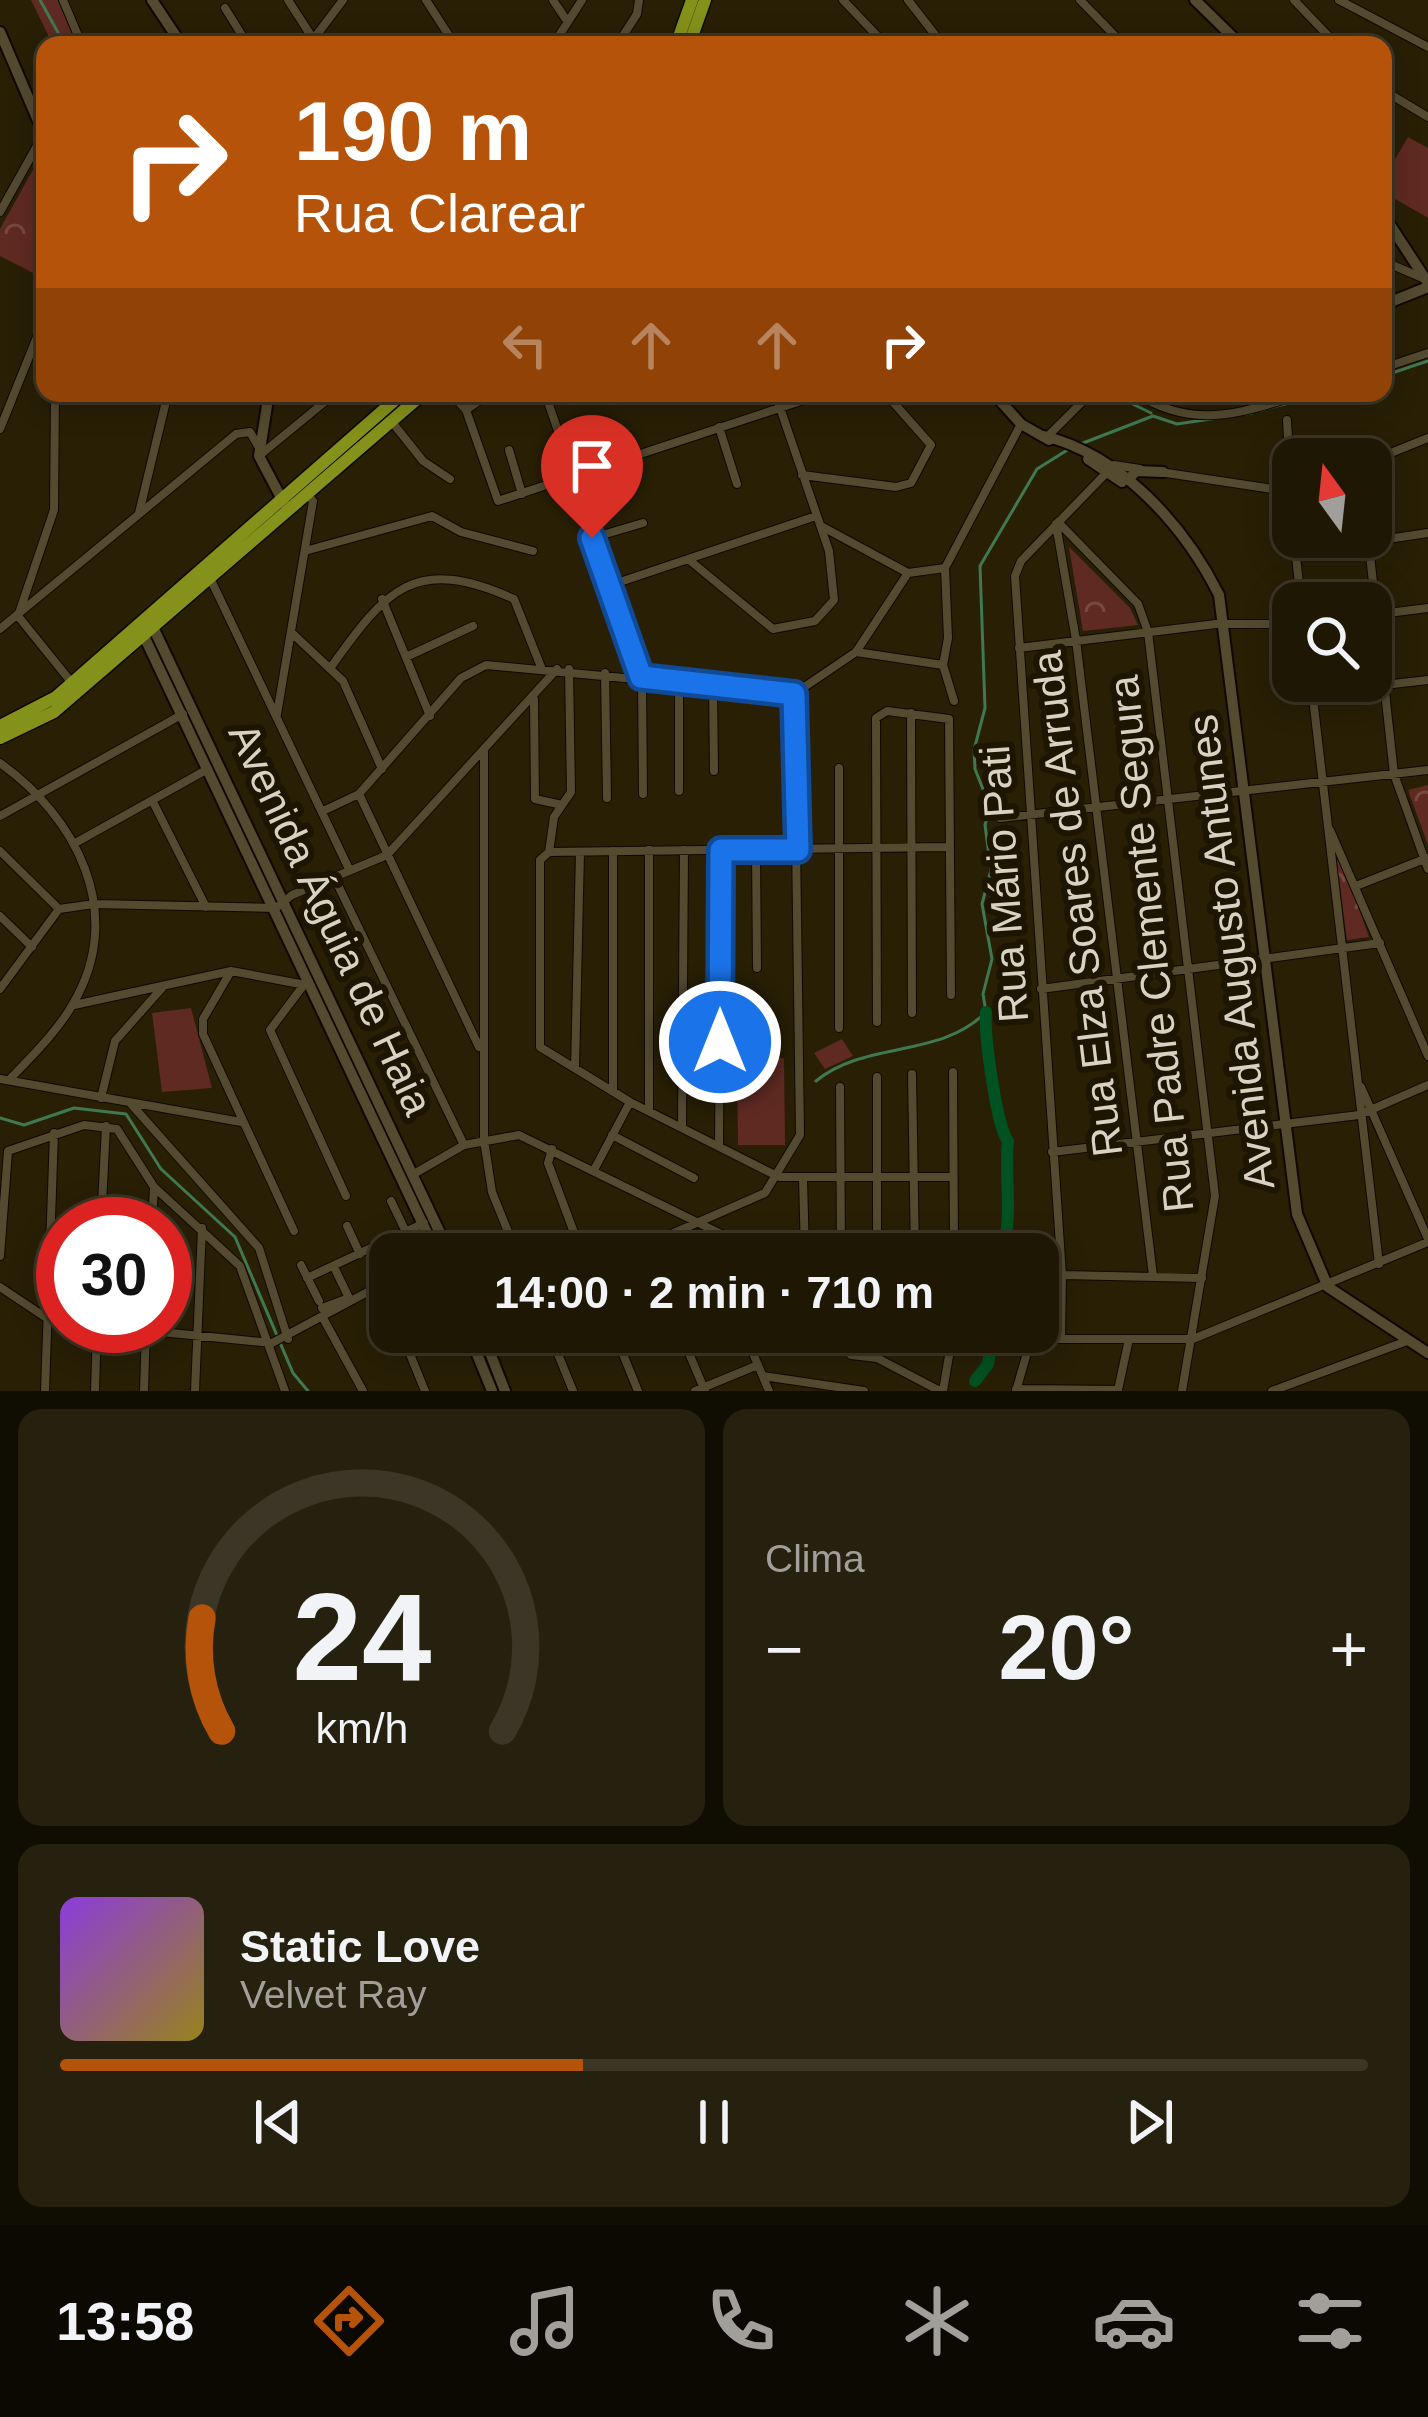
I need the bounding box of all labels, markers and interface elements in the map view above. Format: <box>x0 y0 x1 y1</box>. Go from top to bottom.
icon: right <box>96 84 252 240</box>
text: 190 m <box>294 84 532 178</box>
text: Rua Clarear <box>294 183 585 243</box>
icon: left <box>492 312 558 378</box>
icon: ahead <box>618 312 684 378</box>
icon: ahead <box>744 312 810 378</box>
icon: right <box>870 312 936 378</box>
pin <box>541 415 643 538</box>
icon: arrive <box>559 433 625 499</box>
north arrow <box>1272 438 1392 558</box>
map controls <box>1272 438 1392 702</box>
button: search <box>1272 582 1392 702</box>
street label: Rua Elza Soares de Arruda <box>1023 648 1131 1159</box>
street label: Rua Padre Clemente Segura <box>1099 673 1203 1215</box>
street label: Avenida Augusto Antunes <box>1179 712 1283 1192</box>
street label: Avenida Águia de Haia <box>220 716 443 1123</box>
street label: Rua Mário Pati <box>971 744 1037 1024</box>
position arrow <box>657 979 783 1105</box>
speed limit sign: 30 <box>36 1197 192 1353</box>
text: 14:00 · 2 min · 710 m <box>494 1267 934 1318</box>
text: Clima <box>765 1537 865 1580</box>
text: 24 <box>292 1567 431 1706</box>
text: 20° <box>998 1598 1135 1698</box>
text: − <box>765 1612 804 1686</box>
text: + <box>1329 1612 1368 1686</box>
text: km/h <box>315 1703 408 1751</box>
text: Static Love <box>240 1921 480 1972</box>
text: Velvet Ray <box>240 1973 426 2016</box>
icon: previous <box>245 2089 311 2155</box>
icon: pause <box>681 2089 747 2155</box>
icon: next <box>1117 2089 1183 2155</box>
icon: directions <box>307 2279 391 2363</box>
icon: music <box>503 2279 587 2363</box>
icon: phone <box>699 2279 783 2363</box>
icon: climate <box>895 2279 979 2363</box>
icon: car <box>1092 2279 1176 2363</box>
icon: filters <box>1288 2279 1372 2363</box>
text: 13:58 <box>56 2291 194 2351</box>

